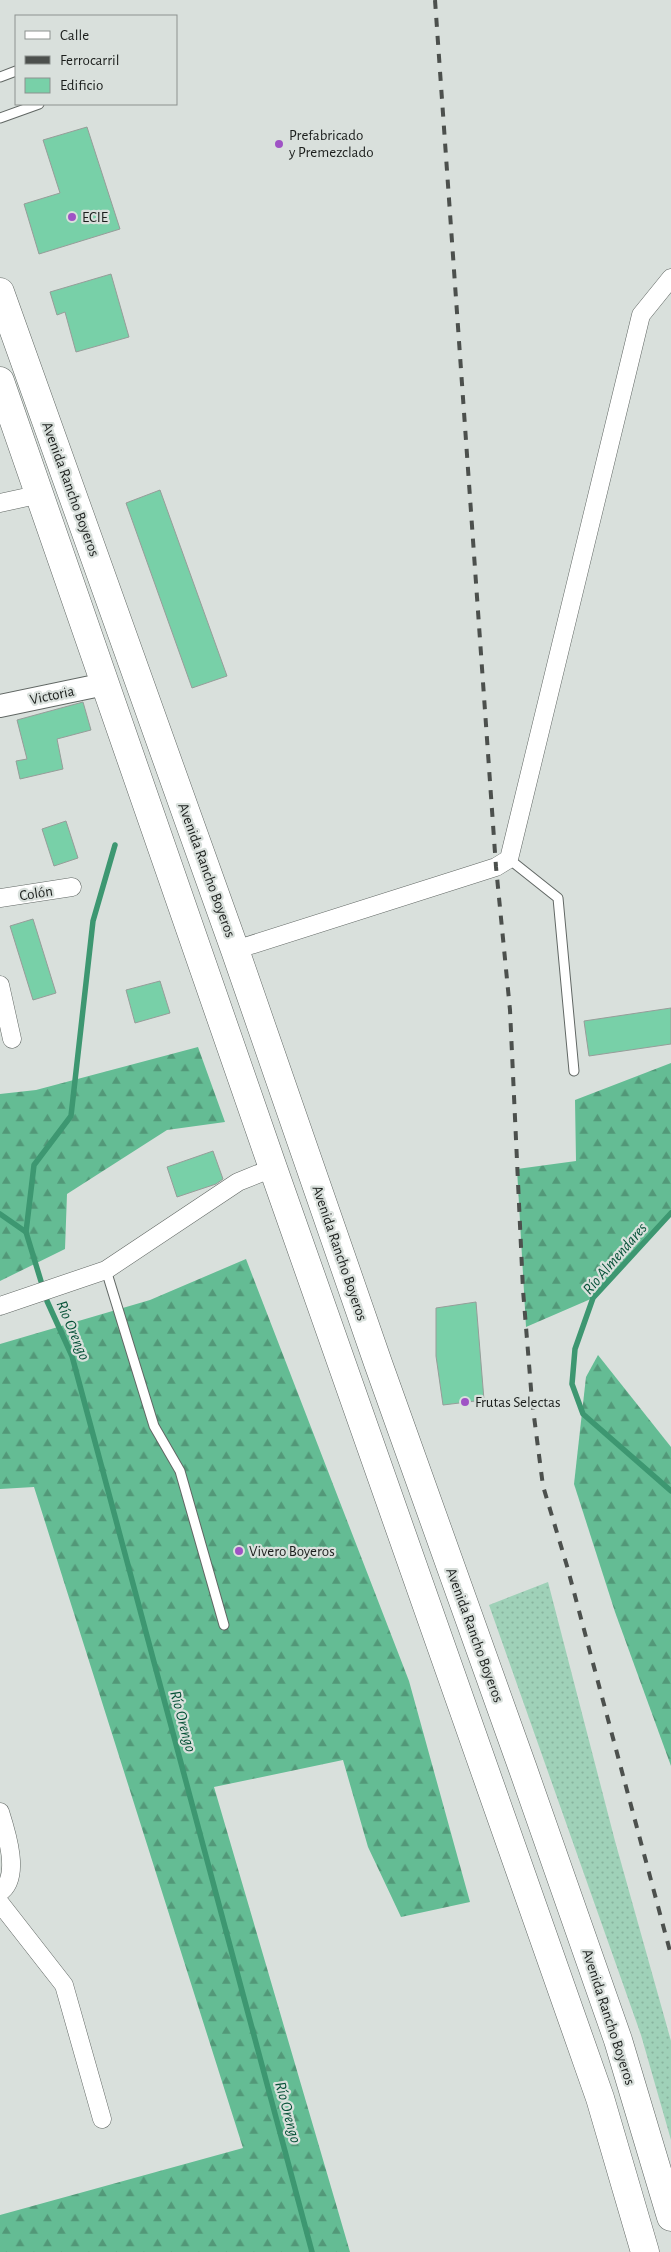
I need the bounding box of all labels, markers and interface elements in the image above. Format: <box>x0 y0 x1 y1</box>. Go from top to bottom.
legend <box>15 15 178 105</box>
text: Calle <box>60 28 89 43</box>
text: Ferrocarril <box>60 53 119 68</box>
text: Edificio <box>60 78 103 93</box>
place label: Prefabricado y Premezclado <box>288 128 374 160</box>
marker: Prefabricado y Premezclado <box>273 138 285 150</box>
place label: ECIE <box>82 210 108 225</box>
marker: ECIE <box>66 211 78 223</box>
street label: Avenida Rancho Boyeros <box>39 420 102 558</box>
street label: Victoria <box>29 683 76 708</box>
street label: Avenida Rancho Boyeros <box>175 801 238 939</box>
street label: Colón <box>18 883 54 904</box>
street label: Avenida Rancho Boyeros <box>309 1184 370 1323</box>
water label: Río Almendares <box>580 1220 650 1297</box>
water label: Río Orengo <box>53 1298 93 1363</box>
place label: Frutas Selectas <box>475 1395 561 1410</box>
marker: Frutas Selectas <box>459 1396 471 1408</box>
place label: Vivero Boyeros <box>249 1544 335 1559</box>
marker: Vivero Boyeros <box>233 1545 245 1557</box>
street label: Avenida Rancho Boyeros <box>443 1566 506 1704</box>
water label: Río Orengo <box>167 1689 199 1754</box>
street label: Avenida Rancho Boyeros <box>579 1947 638 2087</box>
water label: Río Orengo <box>272 2080 304 2145</box>

